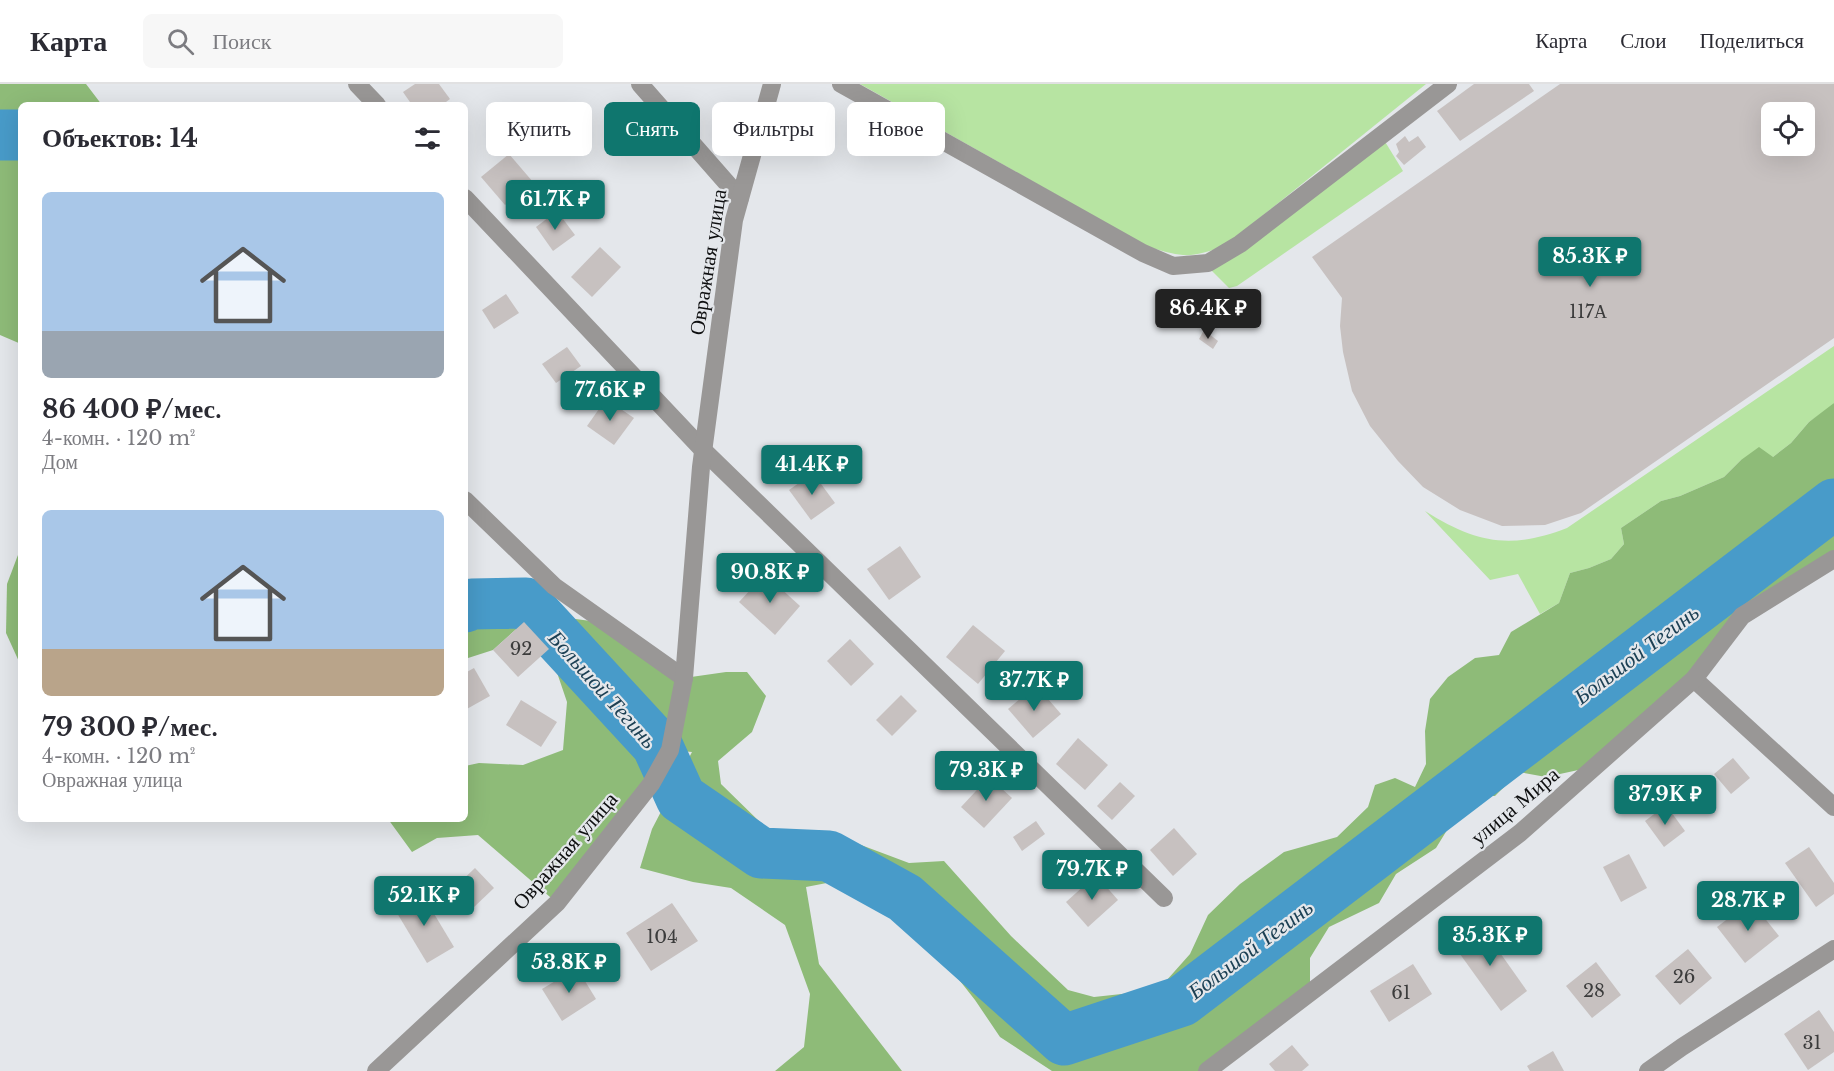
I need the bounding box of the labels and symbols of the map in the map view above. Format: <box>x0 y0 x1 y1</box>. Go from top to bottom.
pin: 61.7K ₽ <box>500 180 610 231</box>
street label: Овражная улица <box>684 186 732 337</box>
pin: 85.3K ₽ <box>1535 237 1645 288</box>
pin: 86.4K ₽ <box>1153 289 1263 340</box>
house number: 117А <box>1569 301 1607 323</box>
pin: 77.6K ₽ <box>555 371 665 422</box>
pin: 41.4K ₽ <box>757 445 867 496</box>
pin: 90.8K ₽ <box>715 553 825 604</box>
water label: Большой Тегинь <box>1568 599 1704 711</box>
water label: Большой Тегинь <box>542 624 663 754</box>
house number: 92 <box>510 638 532 660</box>
pin: 37.7K ₽ <box>979 661 1089 712</box>
pin: 79.3K ₽ <box>931 751 1041 802</box>
street label: улица Мира <box>1465 761 1565 851</box>
pin: 37.9K ₽ <box>1610 775 1720 826</box>
street label: Овражная улица <box>507 786 624 915</box>
pin: 79.7K ₽ <box>1037 850 1147 901</box>
pin: 52.1K ₽ <box>369 876 479 927</box>
pin: 28.7K ₽ <box>1693 881 1803 932</box>
water label: Большой Тегинь <box>1182 894 1318 1006</box>
pin: 35.3K ₽ <box>1435 916 1545 967</box>
house number: 104 <box>646 926 678 948</box>
pin: 53.8K ₽ <box>514 943 624 994</box>
house number: 26 <box>1673 966 1695 988</box>
house number: 28 <box>1583 980 1605 1002</box>
house number: 61 <box>1391 982 1411 1004</box>
house number: 31 <box>1802 1032 1822 1054</box>

